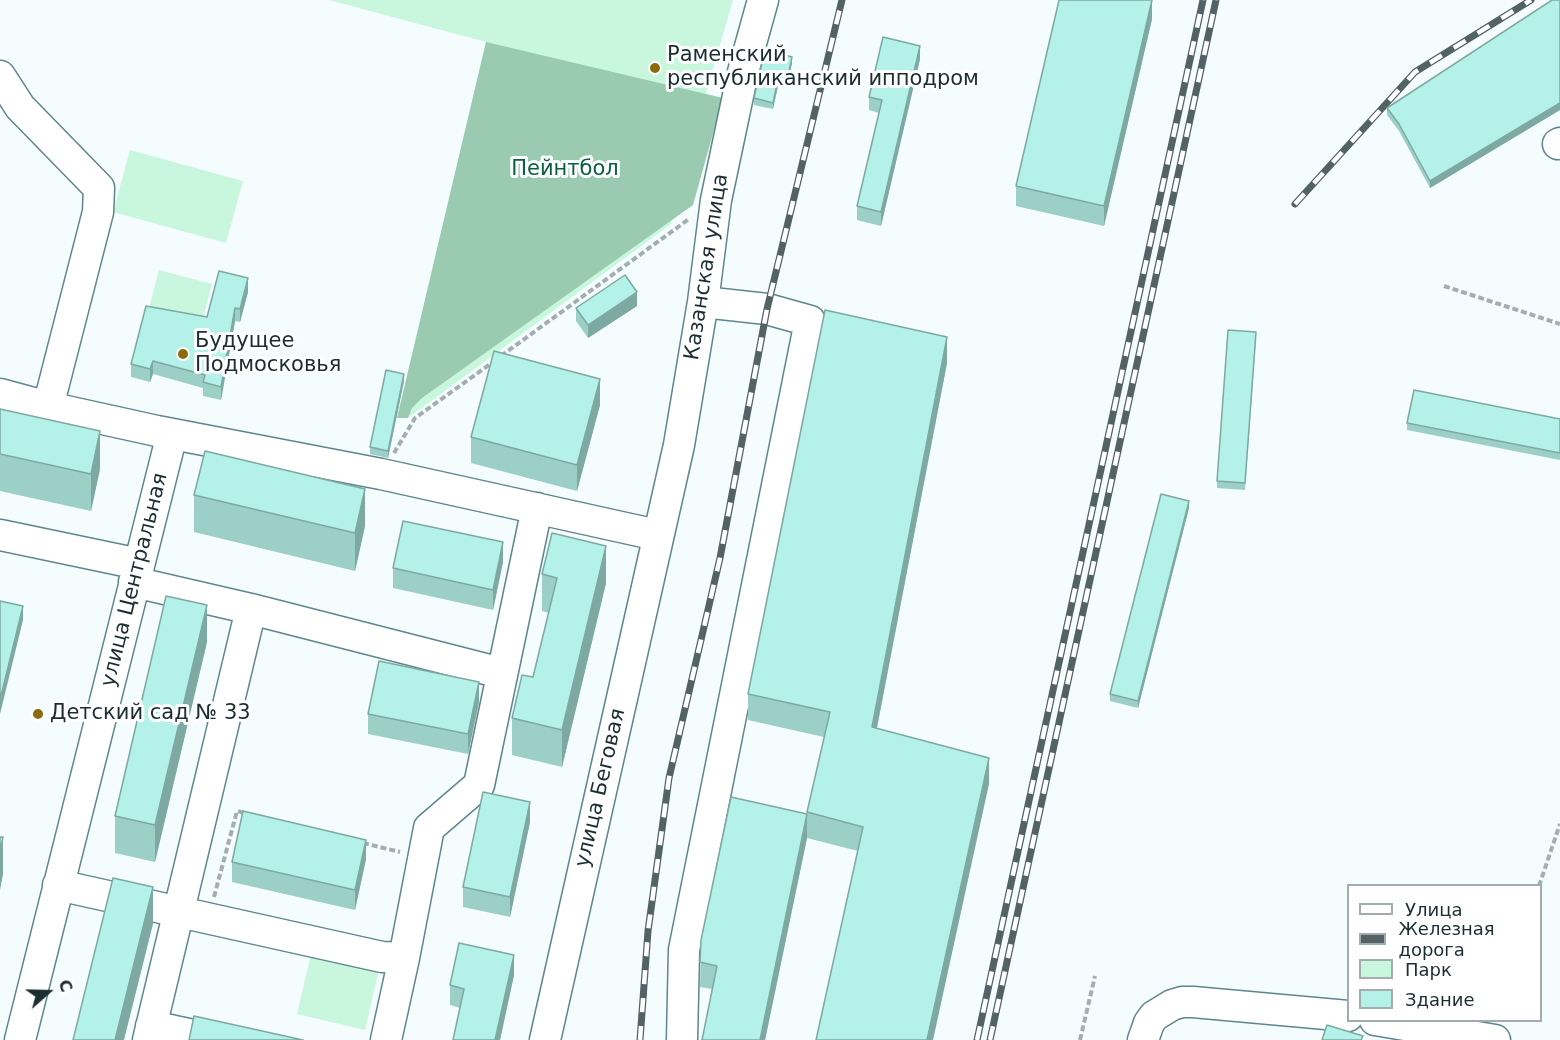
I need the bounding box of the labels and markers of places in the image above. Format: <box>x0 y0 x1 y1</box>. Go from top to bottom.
place label: Раменский республиканский ипподром <box>667 43 979 93</box>
marker: Раменский республиканский ипподром <box>648 61 662 75</box>
place label: Будущее Подмосковья <box>195 329 341 379</box>
marker: Будущее Подмосковья <box>176 347 190 361</box>
place label: Детский сад № 33 <box>50 701 251 727</box>
marker: Детский сад № 33 <box>31 707 45 721</box>

